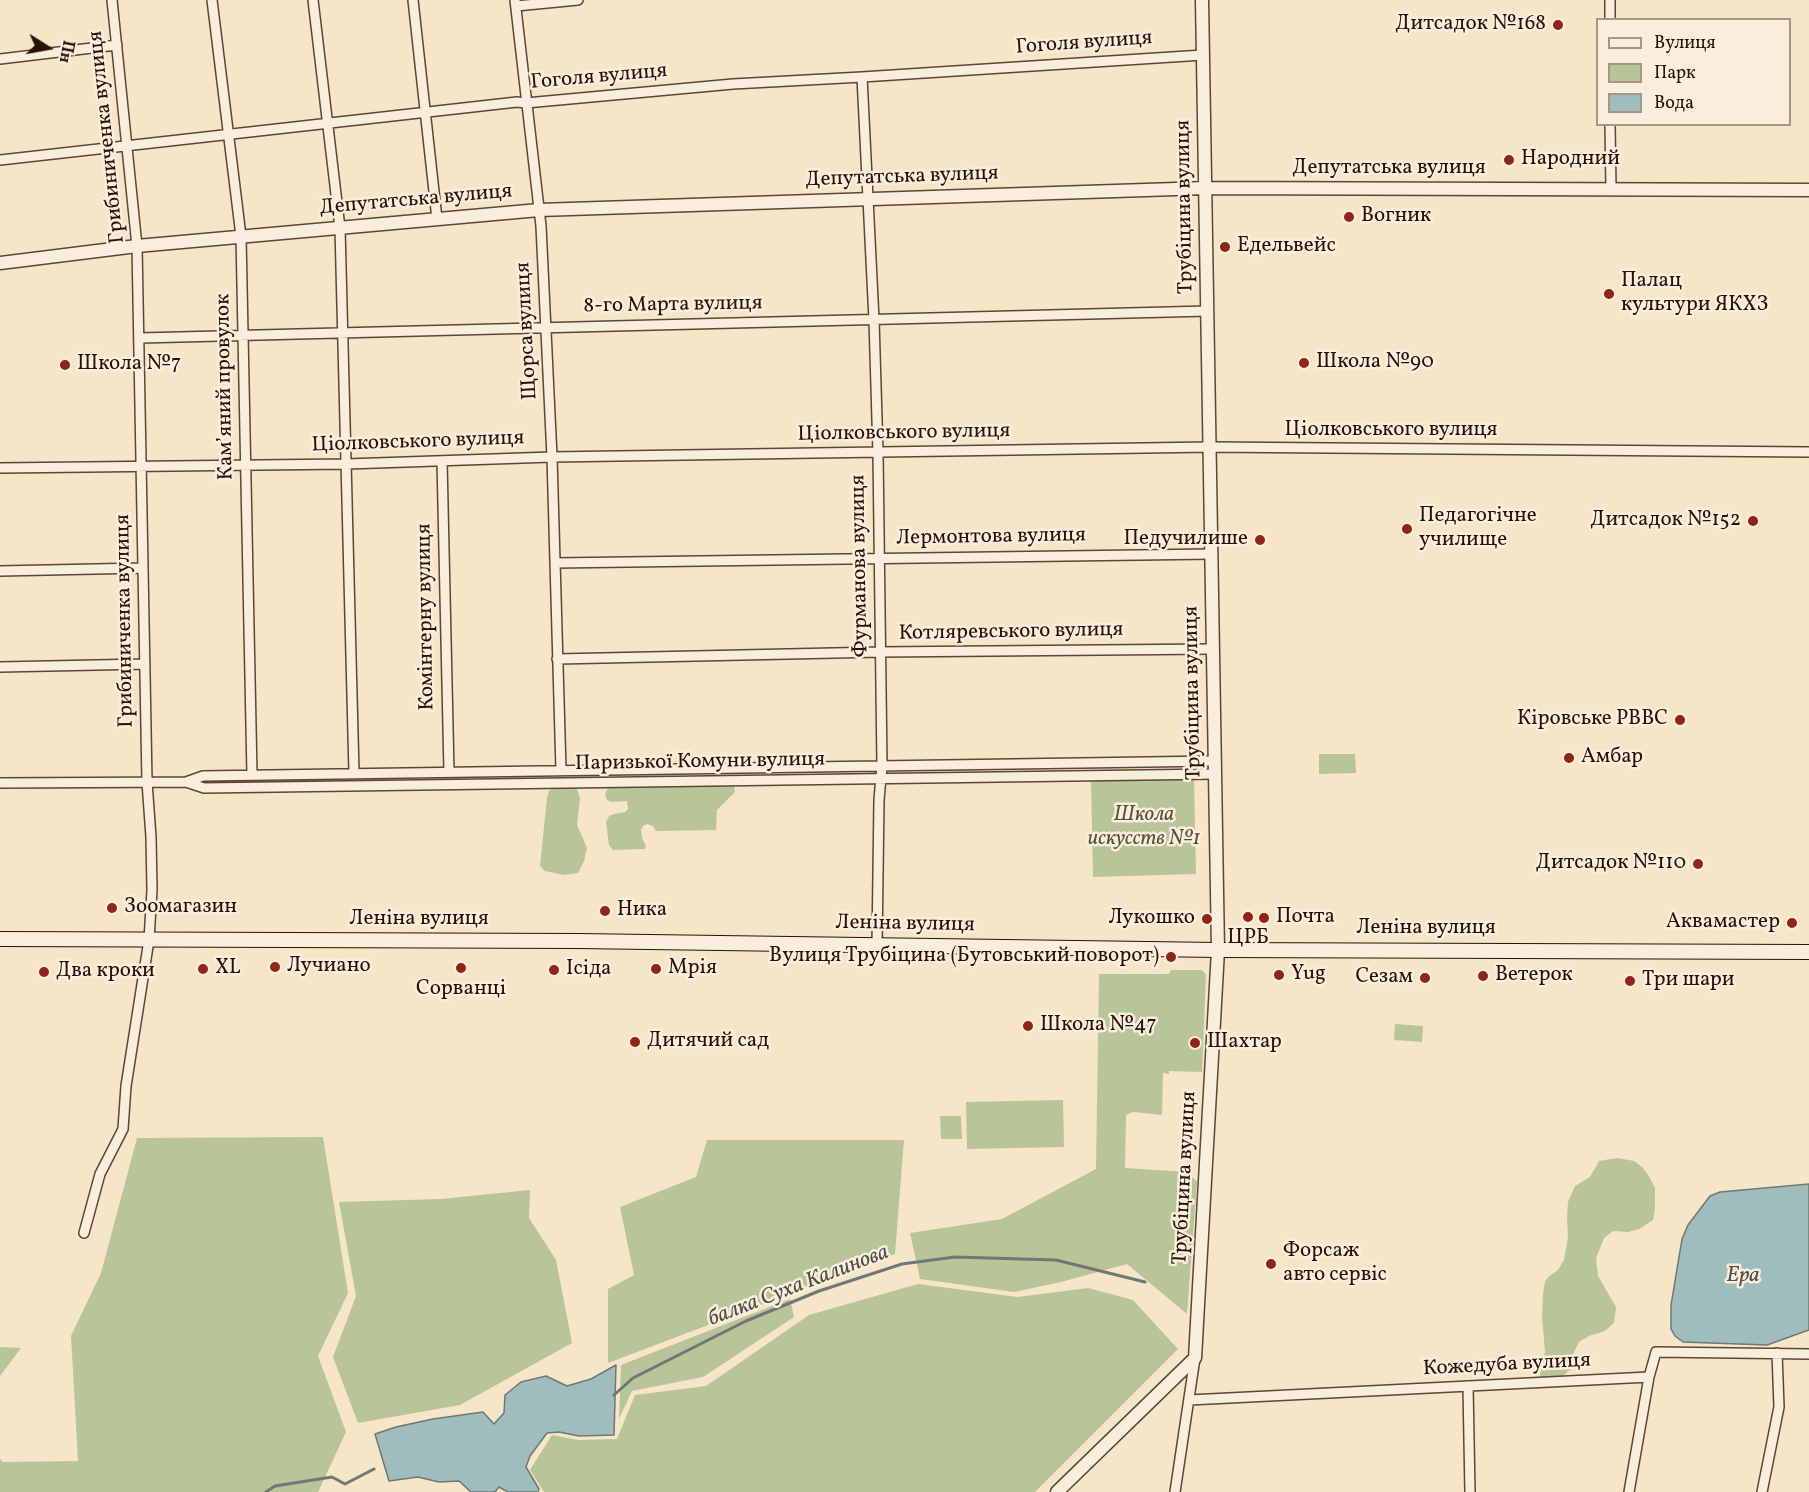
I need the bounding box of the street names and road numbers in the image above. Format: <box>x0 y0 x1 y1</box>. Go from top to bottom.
street label: Гоголя вулиця <box>1015 27 1153 61</box>
street label: Грибиниченка вулиця <box>84 29 132 245</box>
street label: Гоголя вулиця <box>530 59 668 97</box>
street label: Трубіцина вулиця <box>1172 120 1200 294</box>
street label: Депутатська вулиця <box>1292 156 1486 182</box>
street label: Депутатська вулиця <box>805 162 999 194</box>
street label: Депутатська вулиця <box>319 180 513 222</box>
street label: Щорса вулиця <box>512 261 544 401</box>
street label: 8-го Марта вулиця <box>583 292 763 320</box>
street label: Кам’яний провулок <box>212 293 240 481</box>
street label: Ціолковського вулиця <box>1285 418 1497 444</box>
street label: Ціолковського вулиця <box>797 420 1011 448</box>
street label: Ціолковського вулиця <box>311 427 525 459</box>
street label: Фурманова вулиця <box>847 474 875 658</box>
street label: Грибиниченка вулиця <box>112 514 140 728</box>
street label: Комінтерну вулиця <box>413 523 441 711</box>
street label: Лермонтова вулиця <box>896 524 1086 552</box>
street label: Трубіцина вулиця <box>1180 606 1208 780</box>
street label: Котляревського вулиця <box>898 618 1124 648</box>
street label: Паризької Комуни вулиця <box>575 748 825 778</box>
street label: Леніна вулиця <box>349 907 489 933</box>
street label: Леніна вулиця <box>835 911 975 939</box>
street label: Леніна вулиця <box>1356 916 1496 942</box>
street label: Трубіцина вулиця <box>1169 1090 1203 1266</box>
street label: Кожедуба вулиця <box>1422 1349 1592 1383</box>

